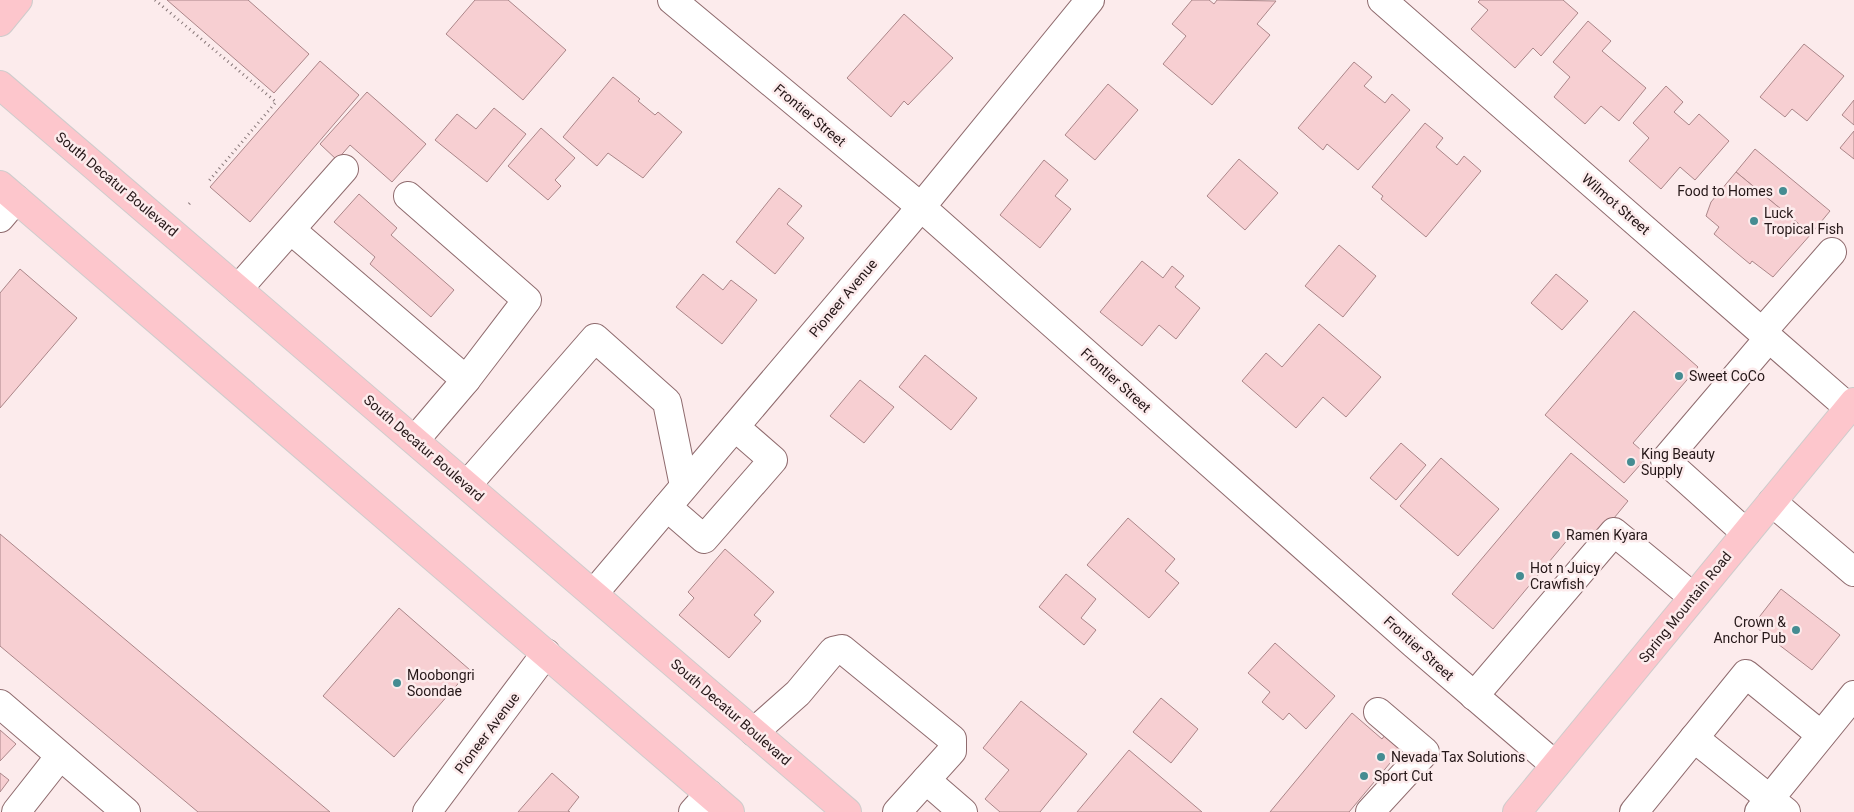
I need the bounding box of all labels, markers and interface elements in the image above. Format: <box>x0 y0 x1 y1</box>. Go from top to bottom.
street label: Frontier Street <box>771 80 849 150</box>
street label: South Decatur Boulevard <box>53 128 181 240</box>
street label: Wilmot Street <box>1579 170 1653 238</box>
place label: Food to Homes <box>1677 183 1773 199</box>
marker: Food to Homes <box>1777 185 1789 197</box>
place label: Luck Tropical Fish <box>1764 205 1844 237</box>
marker: Luck Tropical Fish <box>1748 215 1760 227</box>
street label: Pioneer Avenue <box>806 256 880 340</box>
street label: Frontier Street <box>1078 344 1155 416</box>
place label: Sweet CoCo <box>1689 368 1765 384</box>
marker: Sweet CoCo <box>1673 370 1685 382</box>
street label: South Decatur Boulevard <box>361 392 487 504</box>
place label: King Beauty Supply <box>1641 446 1715 478</box>
marker: King Beauty Supply <box>1625 456 1637 468</box>
place label: Ramen Kyara <box>1566 527 1648 543</box>
marker: Ramen Kyara <box>1550 529 1562 541</box>
street label: Spring Mountain Road <box>1635 548 1735 666</box>
place label: Hot n Juicy Crawfish <box>1530 560 1600 592</box>
marker: Hot n Juicy Crawfish <box>1514 570 1526 582</box>
street label: Frontier Street <box>1381 612 1458 684</box>
place label: Crown & Anchor Pub <box>1713 614 1786 646</box>
marker: Crown & Anchor Pub <box>1790 624 1802 636</box>
street label: South Decatur Boulevard <box>668 656 794 768</box>
place label: Moobongri Soondae <box>407 667 475 699</box>
marker: Moobongri Soondae <box>391 677 403 689</box>
street label: Pioneer Avenue <box>451 690 523 776</box>
place label: Nevada Tax Solutions <box>1391 749 1525 765</box>
marker: Nevada Tax Solutions <box>1375 751 1387 763</box>
place label: Sport Cut <box>1374 768 1433 784</box>
marker: Sport Cut <box>1358 770 1370 782</box>

